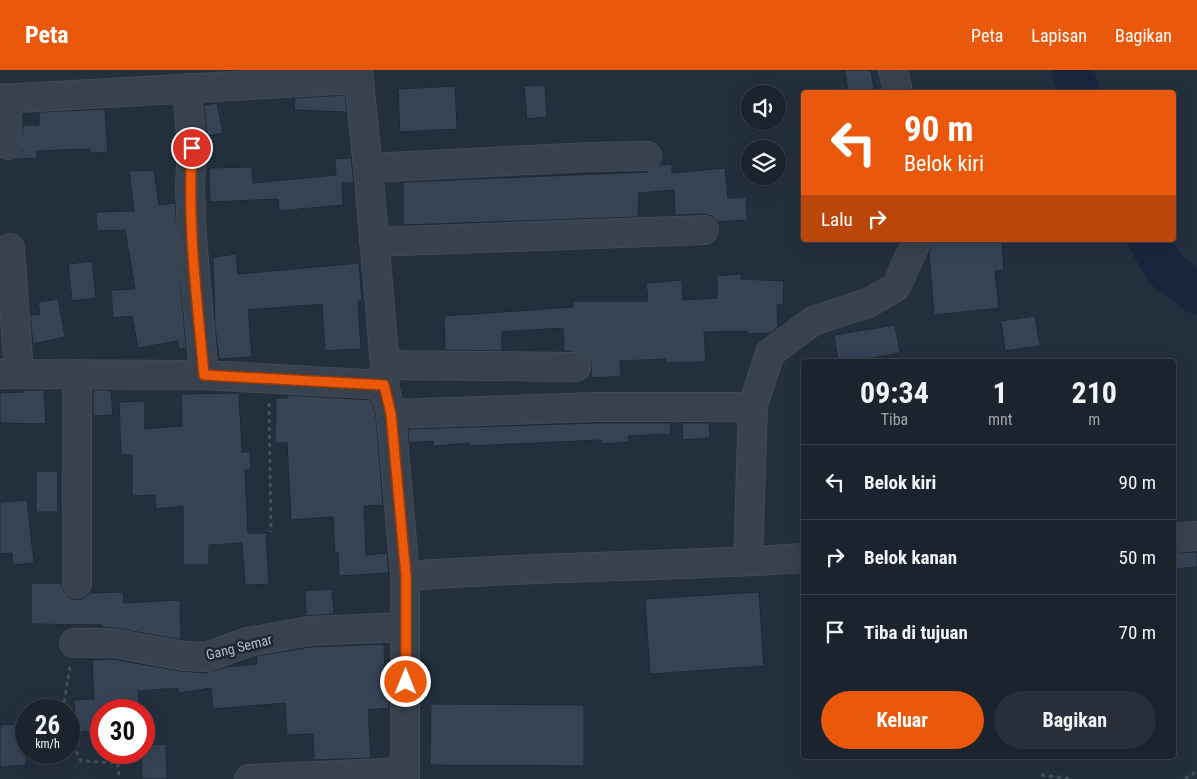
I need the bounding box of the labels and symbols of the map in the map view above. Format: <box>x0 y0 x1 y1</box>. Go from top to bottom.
pin <box>171 127 213 169</box>
street label: Gang Semar <box>204 631 274 663</box>
position arrow <box>379 655 431 707</box>
speed limit sign: 30 <box>90 699 155 764</box>

